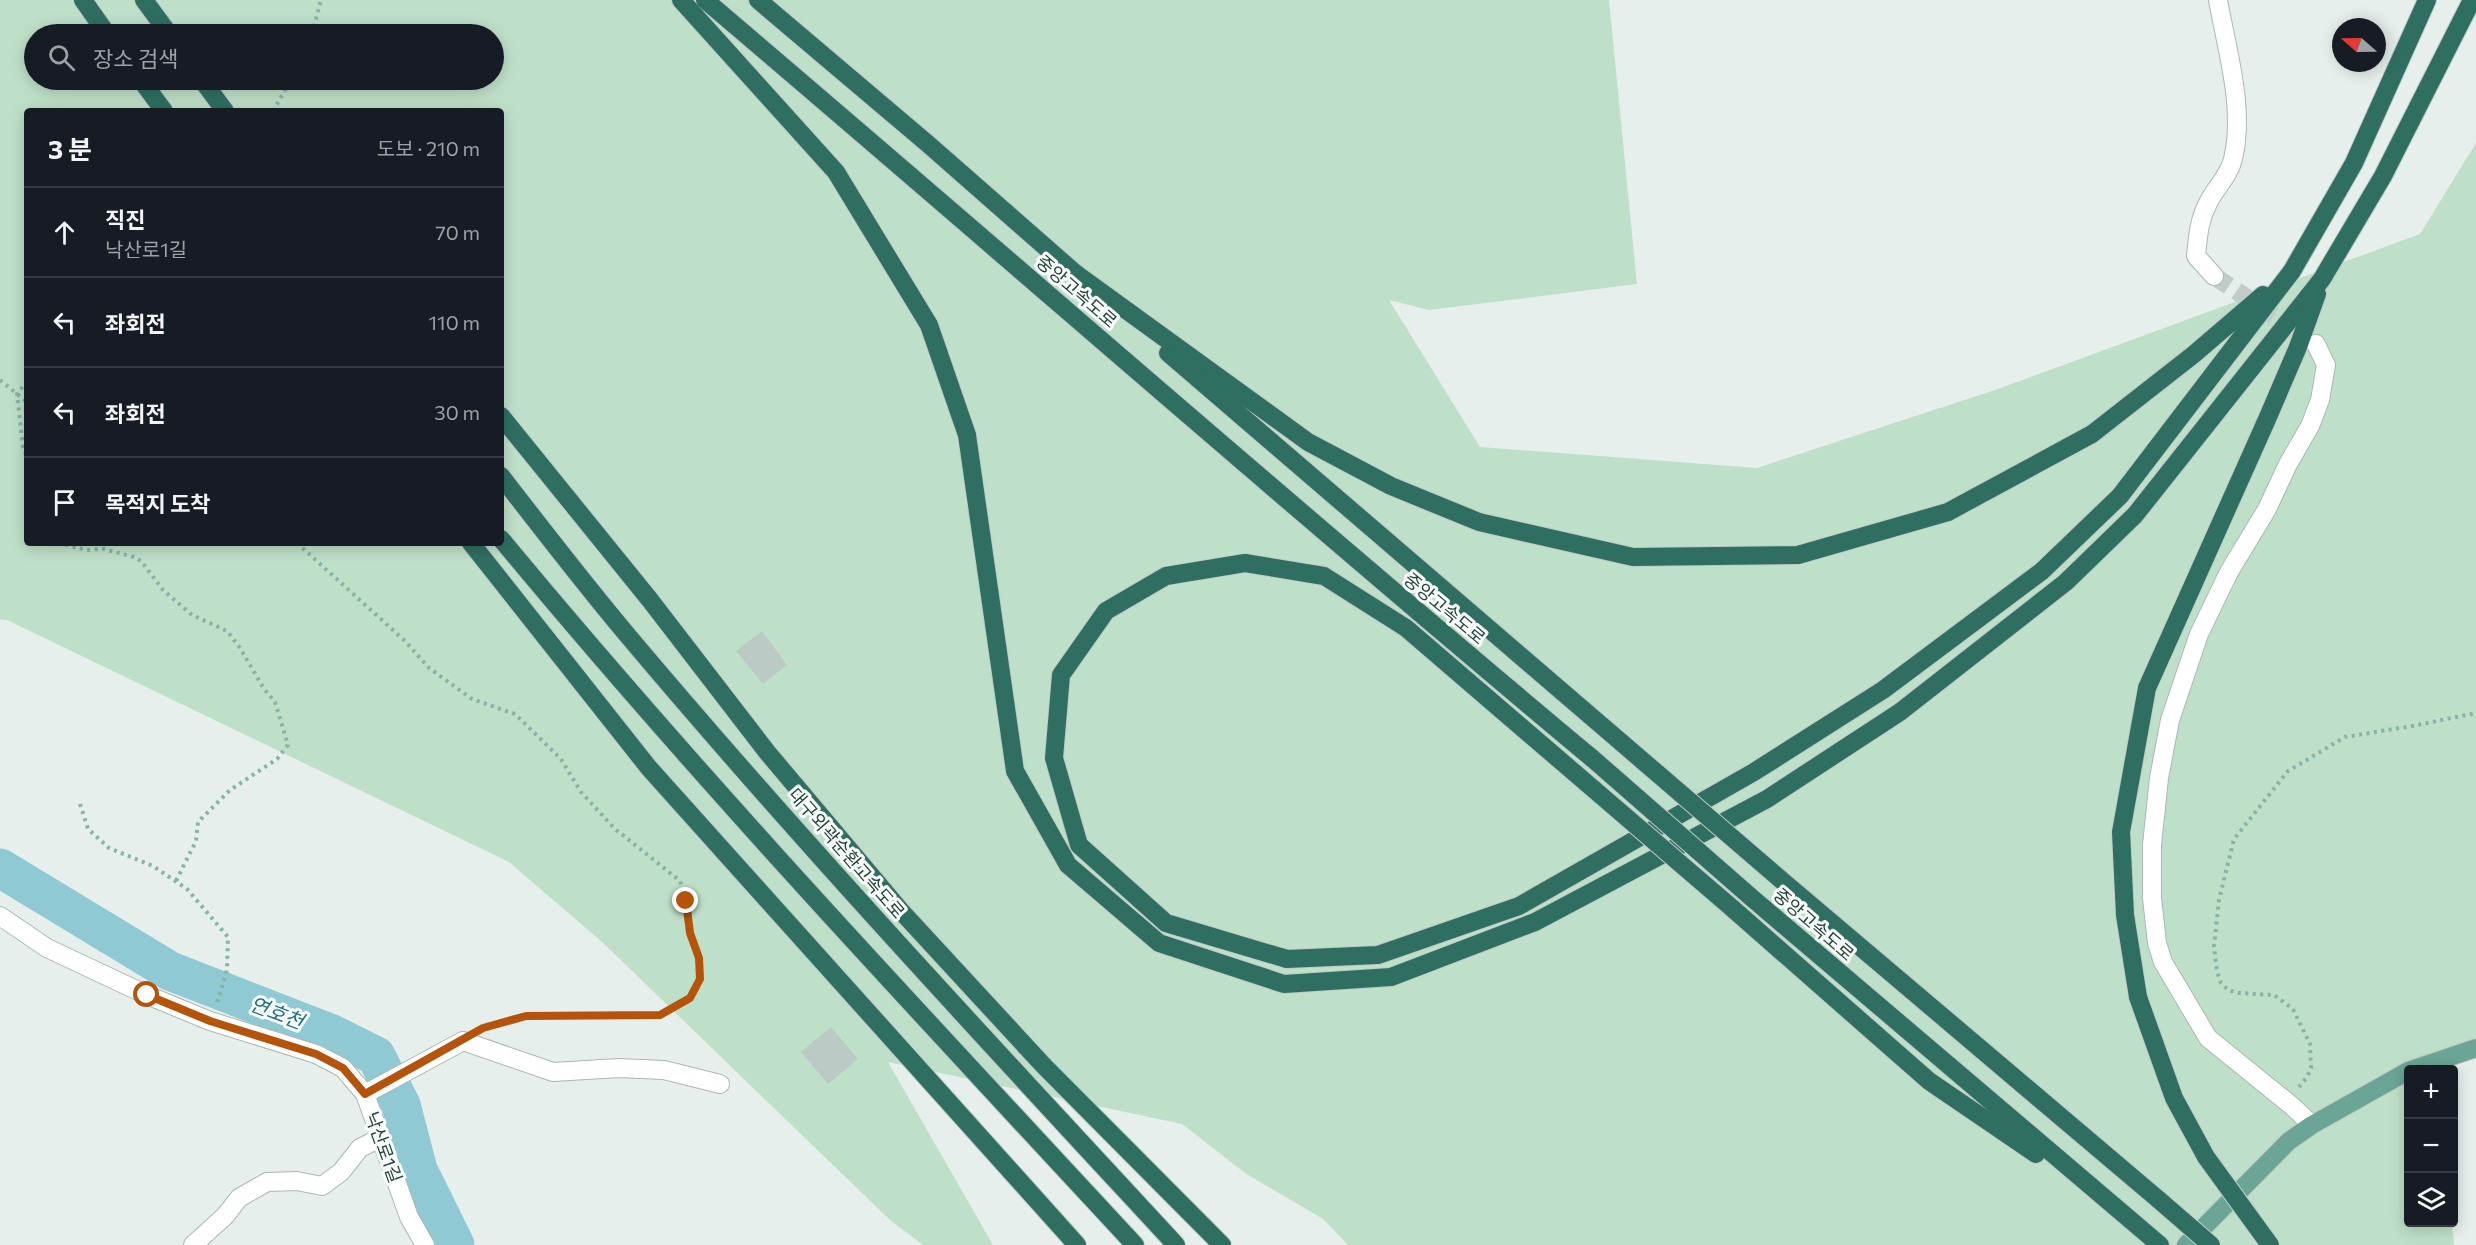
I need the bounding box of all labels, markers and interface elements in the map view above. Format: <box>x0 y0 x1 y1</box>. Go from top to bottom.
north arrow <box>2332 18 2386 72</box>
search box <box>24 24 504 90</box>
icon: search <box>45 41 78 74</box>
text: 장소 검색 <box>93 45 178 72</box>
text: 3 분 <box>48 133 92 164</box>
text: 도보 · 210 m <box>377 136 480 160</box>
text: 직진 <box>105 206 145 233</box>
icon: ahead <box>48 216 81 249</box>
text: 70 m <box>435 220 480 244</box>
text: 낙산로1길 <box>105 237 187 261</box>
street label: 중앙고속도로 <box>1032 250 1122 332</box>
icon: left <box>48 306 81 339</box>
text: 좌회전 <box>105 310 166 337</box>
text: 110 m <box>429 310 480 334</box>
icon: left <box>48 396 81 429</box>
text: 좌회전 <box>105 400 166 427</box>
text: 30 m <box>434 400 480 424</box>
icon: arrive <box>48 486 81 519</box>
text: 목적지 도착 <box>105 490 210 517</box>
street label: 중앙고속도로 <box>1400 568 1490 648</box>
street label: 대구외곽순환고속도로 <box>784 783 910 923</box>
street label: 중앙고속도로 <box>1769 883 1859 965</box>
route end <box>672 887 698 913</box>
route start <box>133 981 159 1007</box>
water label: 연호천 <box>247 991 309 1034</box>
map controls <box>2404 1065 2458 1227</box>
button: + <box>2404 1065 2458 1119</box>
street label: 낙산로1길 <box>361 1108 407 1186</box>
button: − <box>2404 1119 2458 1173</box>
button: layers <box>2404 1173 2458 1227</box>

